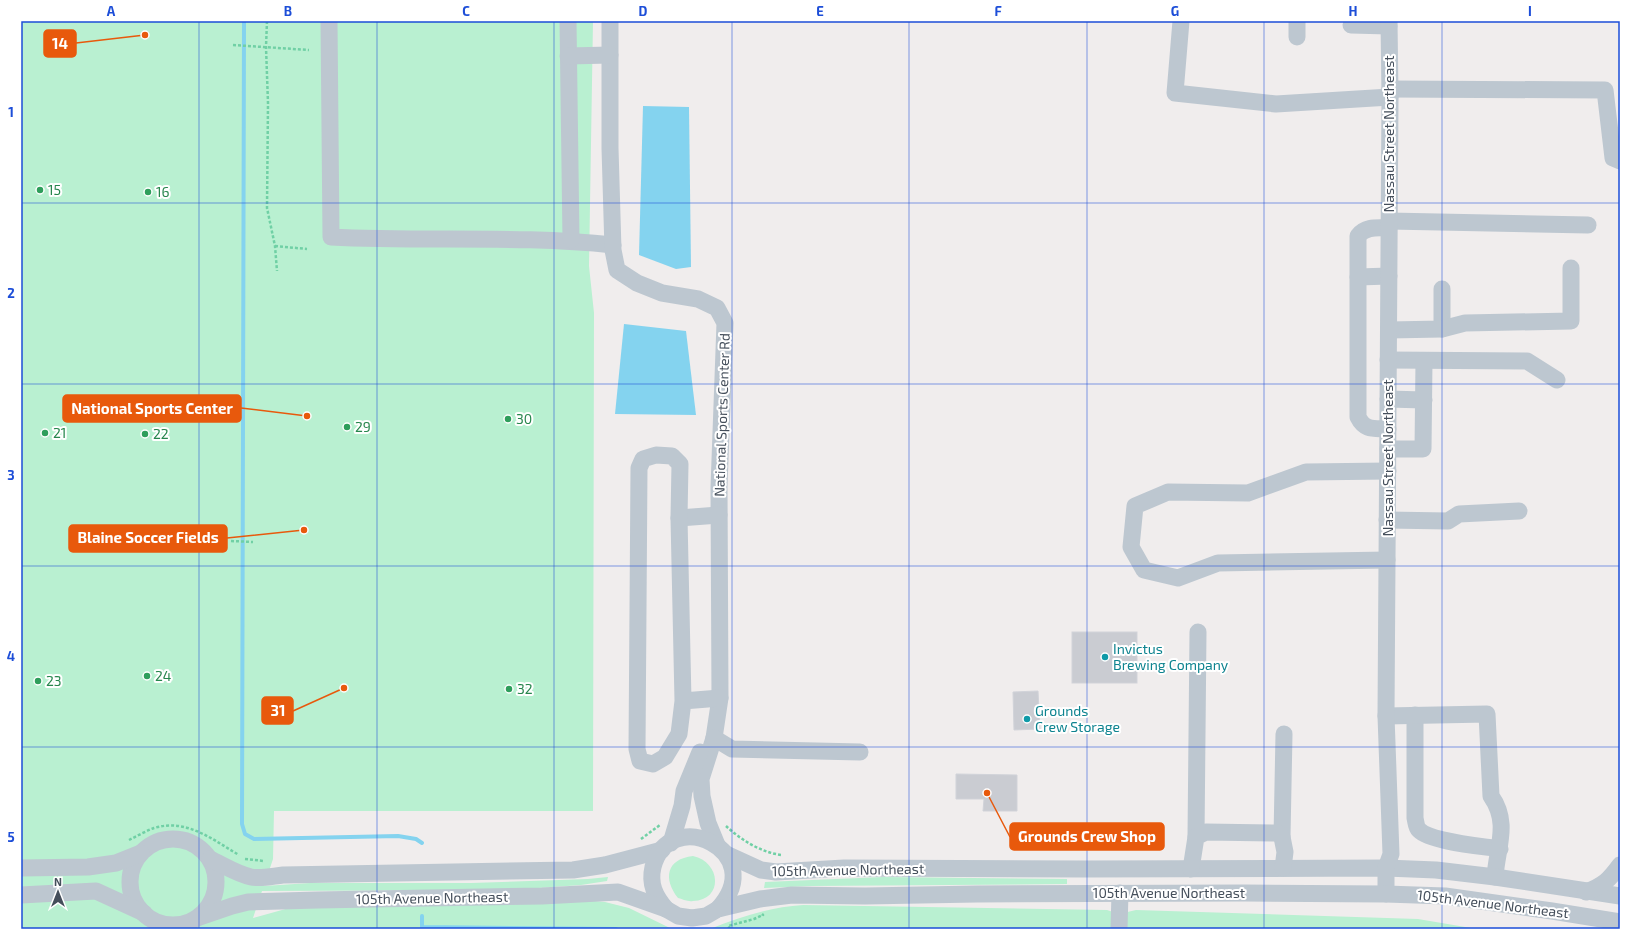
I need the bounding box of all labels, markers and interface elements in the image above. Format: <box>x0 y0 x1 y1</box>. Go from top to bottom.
text: A <box>107 3 116 19</box>
text: B <box>284 3 292 19</box>
text: C <box>462 3 470 19</box>
text: D <box>639 3 648 19</box>
text: E <box>816 3 824 19</box>
text: F <box>994 3 1002 19</box>
text: G <box>1171 3 1179 19</box>
text: H <box>1349 3 1358 19</box>
text: I <box>1528 3 1532 19</box>
callout: 14 <box>44 30 76 57</box>
text: 14 <box>52 34 68 52</box>
street label: Nassau Street Northeast <box>1380 55 1397 213</box>
text: 1 <box>8 104 14 120</box>
place label: 15 <box>48 181 61 198</box>
place label: 16 <box>156 183 170 200</box>
marker: 15 <box>35 185 45 195</box>
marker: 16 <box>143 187 153 197</box>
text: 2 <box>7 285 15 301</box>
street label: National Sports Center Rd <box>710 333 733 497</box>
street label: Nassau Street Northeast <box>1379 379 1396 537</box>
callout: National Sports Center <box>63 395 241 422</box>
text: National Sports Center <box>71 399 233 417</box>
place label: 30 <box>516 410 532 427</box>
marker: 30 <box>503 414 513 424</box>
place label: 29 <box>355 418 371 435</box>
marker: 29 <box>342 422 352 432</box>
place label: 21 <box>53 424 66 441</box>
place label: 22 <box>153 425 169 442</box>
marker: 21 <box>40 428 50 438</box>
marker: 22 <box>140 429 150 439</box>
text: 3 <box>7 467 15 483</box>
callout: Blaine Soccer Fields <box>69 525 227 552</box>
text: Blaine Soccer Fields <box>77 528 219 546</box>
place label: Invictus Brewing Company <box>1113 640 1229 673</box>
text: 4 <box>7 648 15 664</box>
marker: Invictus Brewing Company <box>1100 652 1110 662</box>
place label: 24 <box>155 667 171 684</box>
marker: 24 <box>142 671 152 681</box>
place label: 23 <box>46 672 62 689</box>
marker: 23 <box>33 676 43 686</box>
place label: 32 <box>517 680 533 697</box>
marker: 32 <box>504 684 514 694</box>
callout: 31 <box>262 697 293 724</box>
text: 31 <box>271 701 286 719</box>
place label: Grounds Crew Storage <box>1035 702 1120 735</box>
marker: Grounds Crew Storage <box>1022 714 1032 724</box>
callout: Grounds Crew Shop <box>1010 823 1164 850</box>
text: Grounds Crew Shop <box>1018 827 1156 845</box>
text: 5 <box>7 829 15 845</box>
street label: 105th Avenue Northeast <box>772 860 924 879</box>
north arrow <box>38 872 78 912</box>
text: N <box>54 875 62 888</box>
street label: 105th Avenue Northeast <box>1093 884 1245 901</box>
street label: 105th Avenue Northeast <box>1416 886 1570 921</box>
street label: 105th Avenue Northeast <box>356 888 508 907</box>

